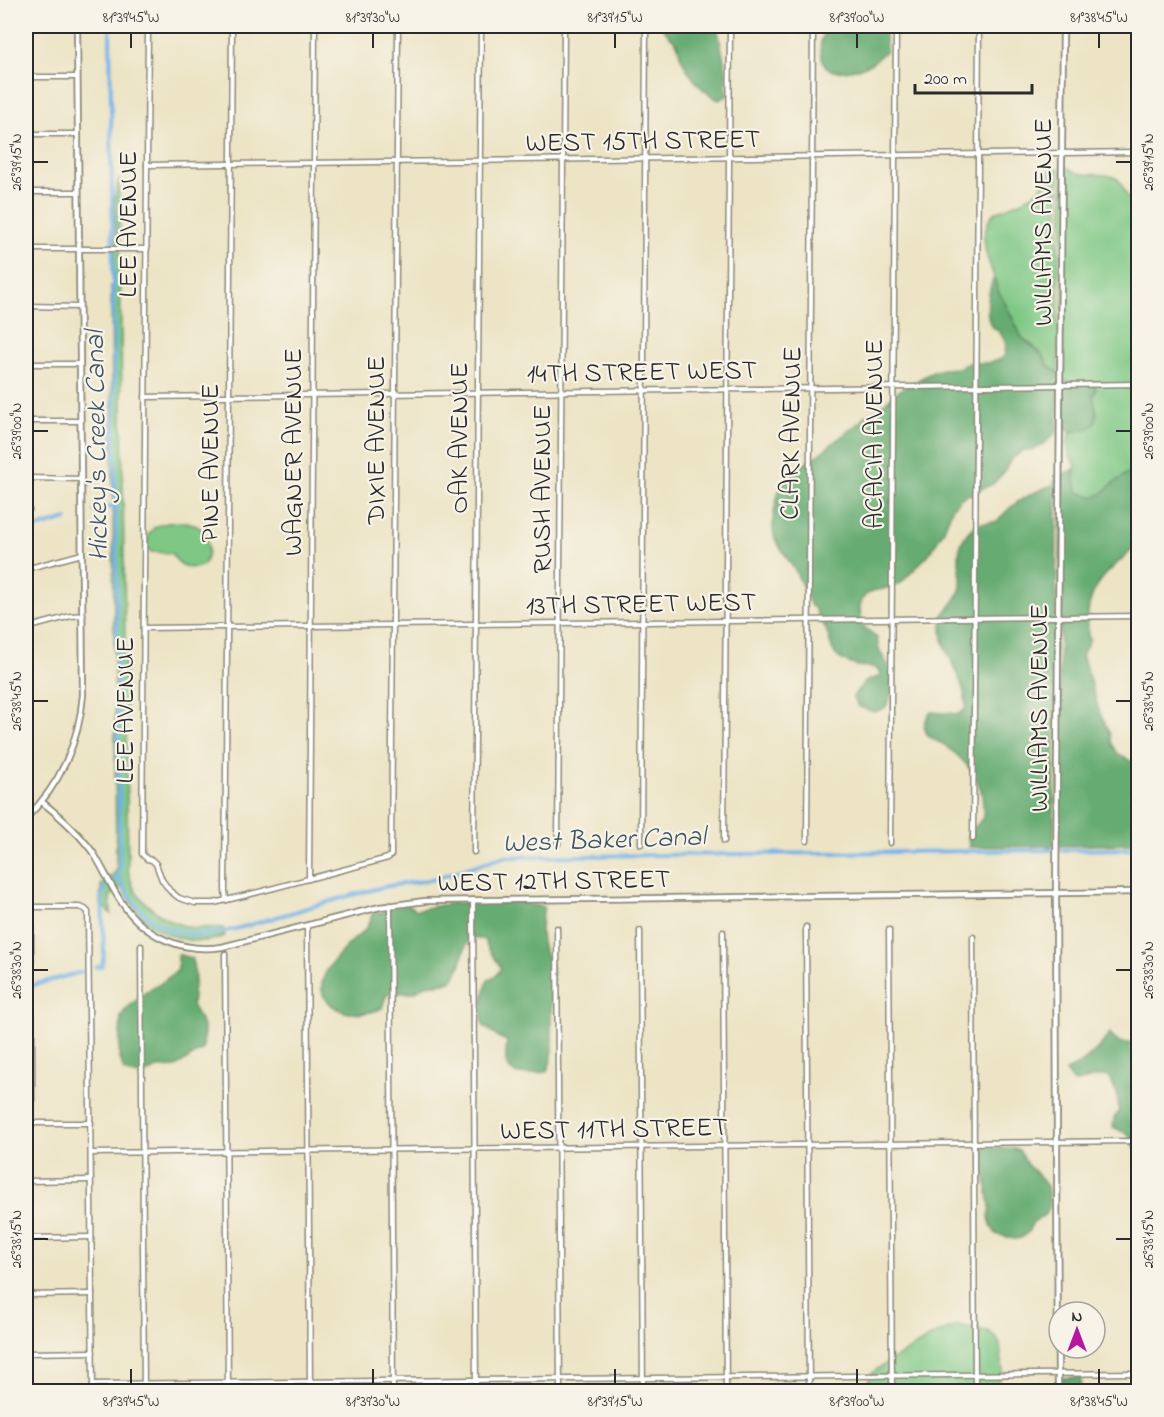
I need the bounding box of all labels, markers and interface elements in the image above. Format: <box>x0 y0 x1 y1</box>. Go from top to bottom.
text: 81°39'45"W <box>103 7 159 29</box>
text: 81°39'30"W <box>346 7 400 29</box>
text: 81°39'15"W <box>587 7 643 29</box>
text: 81°39'00"W <box>830 7 884 29</box>
text: 81°38'45"W <box>1070 7 1128 29</box>
scale bar <box>915 57 1032 95</box>
text: 200 m <box>924 67 967 93</box>
street label: WILLIAMS AVENUE <box>1025 118 1064 326</box>
street label: WEST 15TH STREET <box>525 121 761 164</box>
text: 26°39'15"N <box>6 133 28 191</box>
text: 26°39'15"N <box>1138 133 1160 191</box>
street label: LEE AVENUE <box>110 151 149 297</box>
water label: Hickey's Creek Canal <box>76 327 121 562</box>
street label: ACACIA AVENUE <box>856 339 895 529</box>
street label: CLARK AVENUE <box>771 346 814 520</box>
street label: WAGNER AVENUE <box>275 348 314 556</box>
street label: 14TH STREET WEST <box>527 352 758 395</box>
street label: DIXIE AVENUE <box>358 356 397 525</box>
street label: OAK AVENUE <box>441 362 480 514</box>
street label: PINE AVENUE <box>192 383 231 543</box>
text: 26°39'00"N <box>6 403 28 459</box>
text: 26°39'00"N <box>1138 403 1160 459</box>
street label: RUSH AVENUE <box>524 404 563 574</box>
street label: 13TH STREET WEST <box>526 584 757 627</box>
street label: WILLIAMS AVENUE <box>1021 604 1060 812</box>
street label: LEE AVENUE <box>107 637 146 783</box>
text: 26°38'45"N <box>6 671 28 731</box>
text: 26°38'45"N <box>1138 671 1160 731</box>
water label: West Baker Canal <box>502 817 710 866</box>
street label: WEST 12TH STREET <box>437 861 671 904</box>
text: 26°38'30"N <box>6 941 28 999</box>
text: 26°38'30"N <box>1138 941 1160 999</box>
street label: WEST 11TH STREET <box>500 1109 728 1152</box>
text: 26°38'15"N <box>6 1210 28 1268</box>
text: 26°38'15"N <box>1138 1210 1160 1268</box>
north arrow <box>1047 1300 1107 1360</box>
text: N <box>1072 1305 1083 1329</box>
text: 81°39'45"W <box>103 1391 159 1413</box>
text: 81°39'30"W <box>346 1391 400 1413</box>
text: 81°39'15"W <box>587 1391 643 1413</box>
text: 81°39'00"W <box>830 1391 884 1413</box>
text: 81°38'45"W <box>1070 1391 1128 1413</box>

